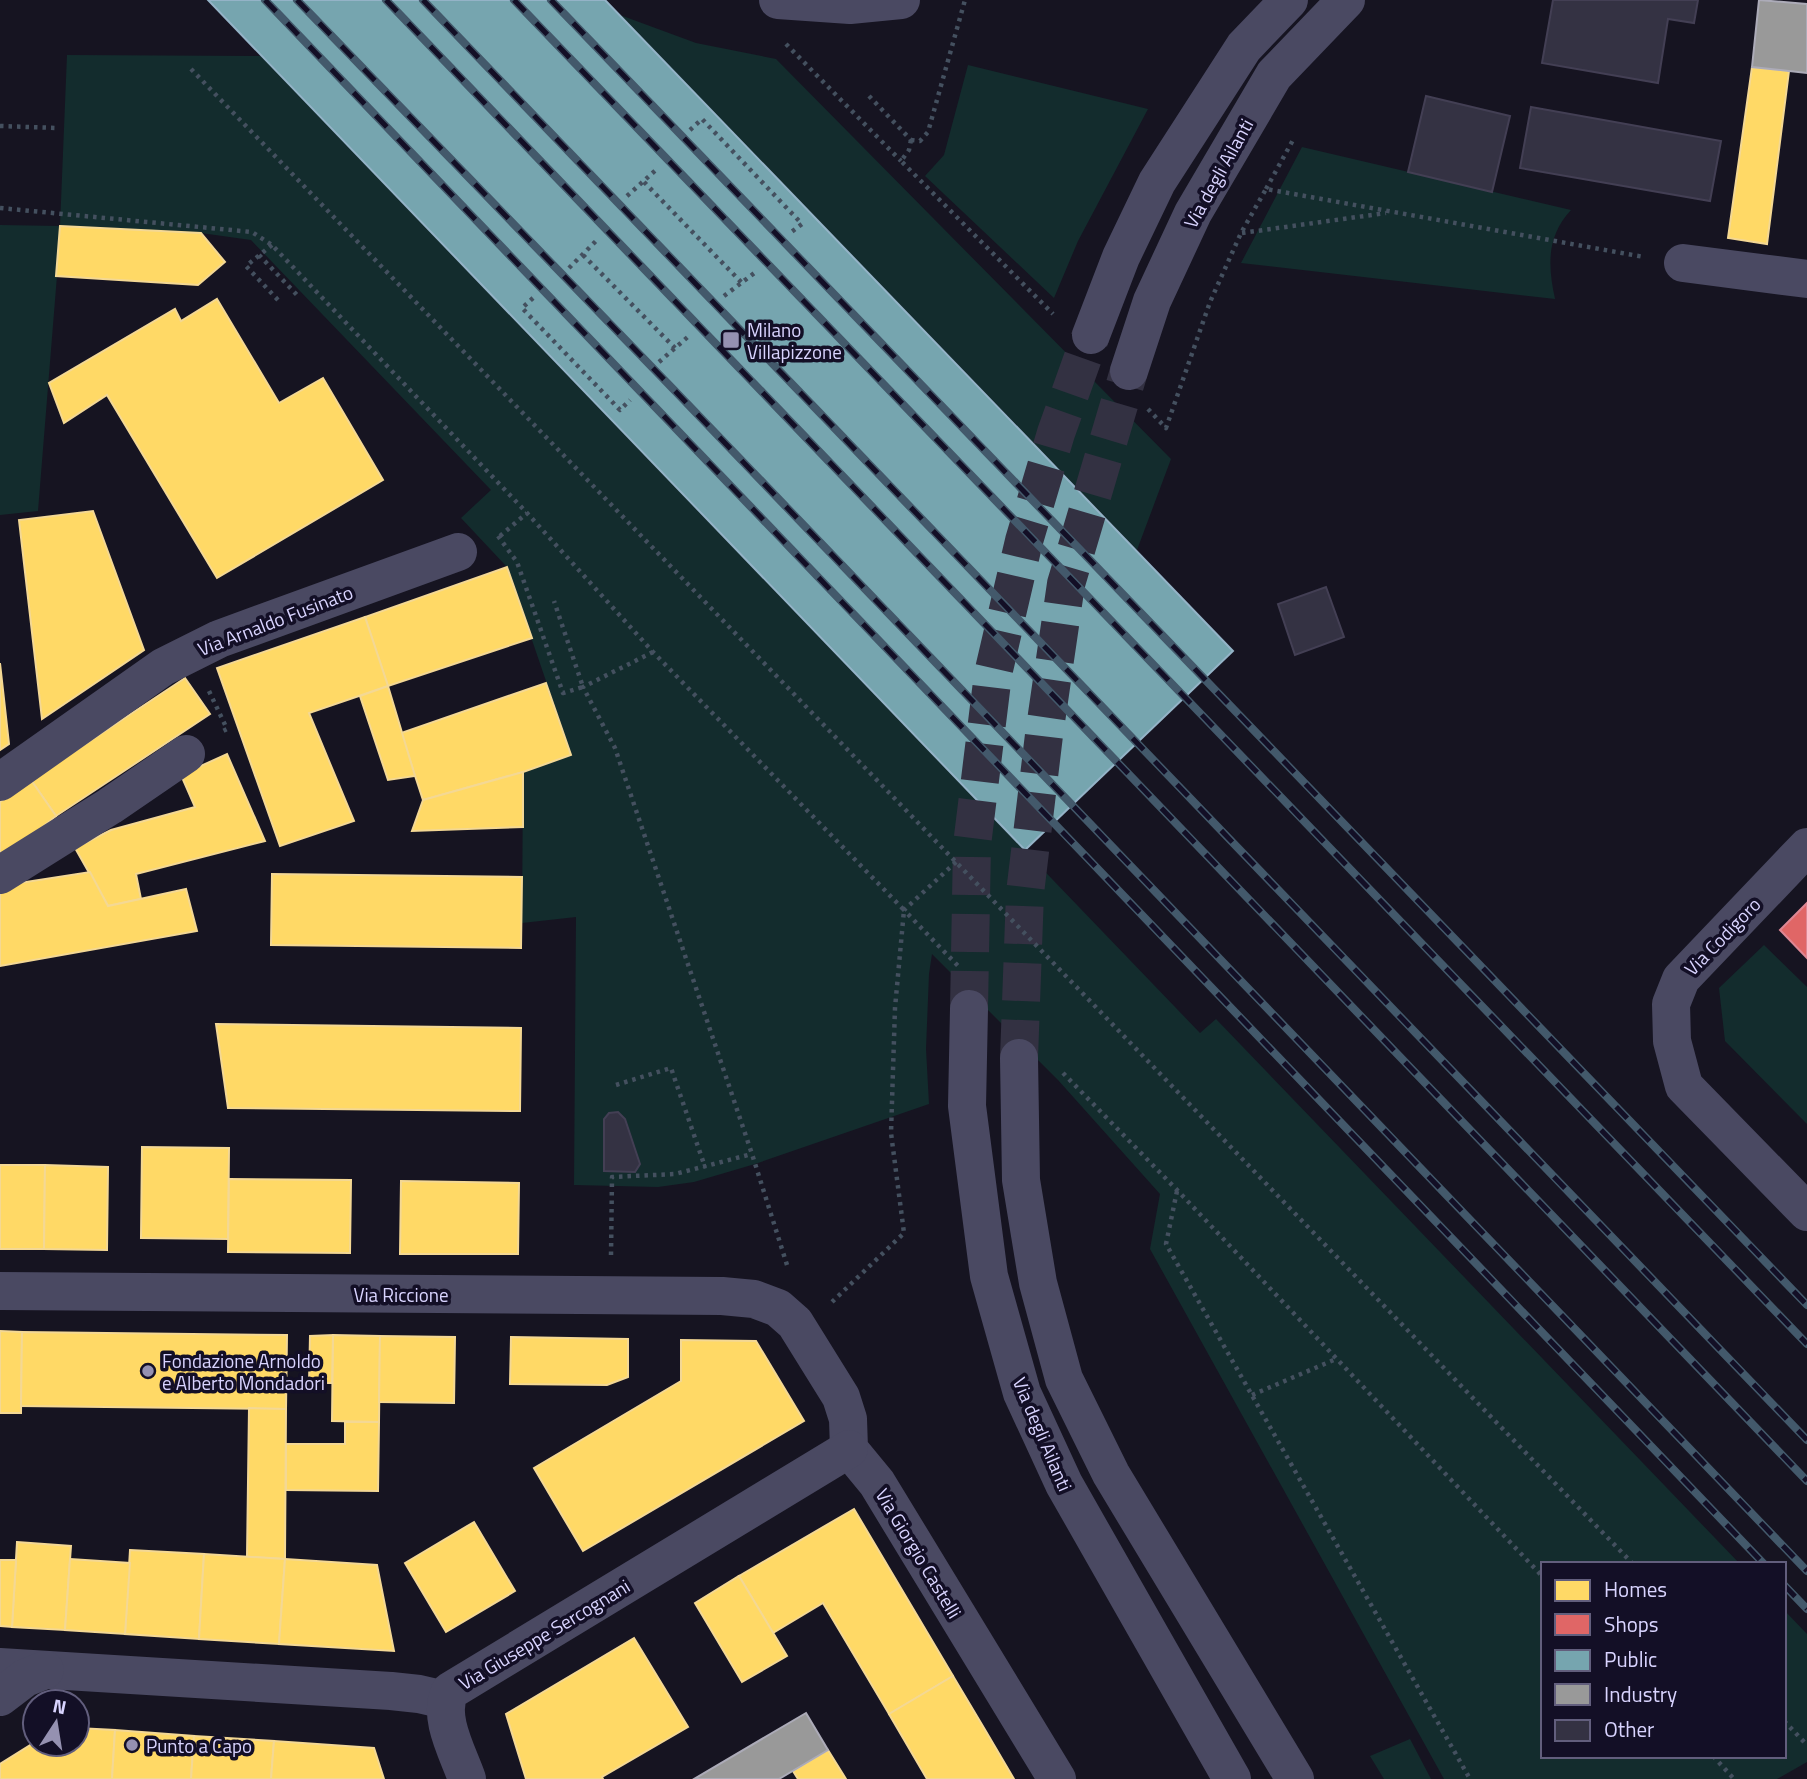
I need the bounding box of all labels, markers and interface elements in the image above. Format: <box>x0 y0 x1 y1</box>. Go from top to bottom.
street label: Via degli Ailanti <box>1176 113 1260 233</box>
place label: Milano Villapizzone <box>747 315 842 366</box>
marker: Milano Villapizzone <box>721 330 741 350</box>
street label: Via Arnaldo Fusinato <box>193 577 357 663</box>
street label: Via Codigoro <box>1677 890 1767 982</box>
street label: Via Riccione <box>353 1280 449 1309</box>
place label: Fondazione Arnoldo e Alberto Mondadori <box>162 1346 325 1397</box>
marker: Fondazione Arnoldo e Alberto Mondadori <box>140 1363 156 1379</box>
street label: Via degli Ailanti <box>1006 1372 1080 1496</box>
street label: Via Giorgio Castelli <box>869 1482 969 1624</box>
legend <box>1541 1562 1786 1758</box>
street label: Via Giuseppe Sercognani <box>453 1571 635 1697</box>
text: Homes <box>1604 1573 1667 1605</box>
text: Shops <box>1604 1608 1659 1640</box>
text: Public <box>1604 1643 1657 1675</box>
text: Industry <box>1604 1678 1677 1710</box>
north arrow <box>21 1688 91 1758</box>
text: N <box>50 1690 69 1721</box>
text: Other <box>1604 1713 1654 1745</box>
place label: Punto a Capo <box>146 1731 252 1760</box>
marker: Punto a Capo <box>124 1737 140 1753</box>

